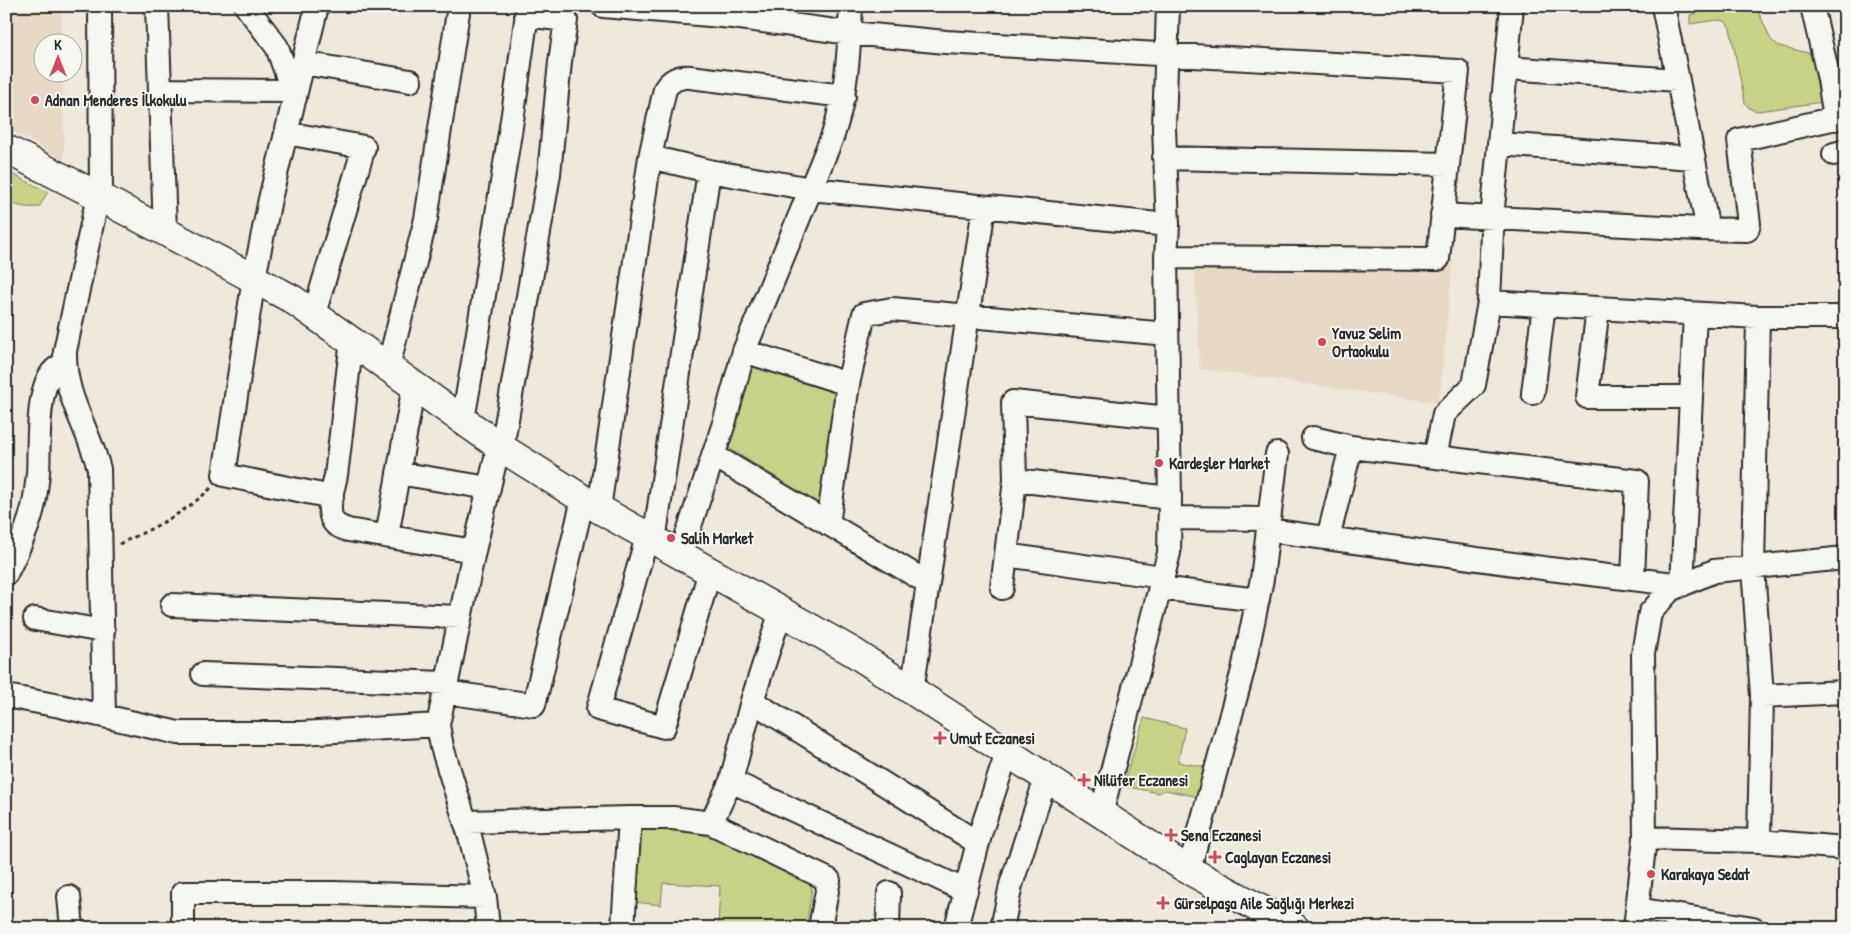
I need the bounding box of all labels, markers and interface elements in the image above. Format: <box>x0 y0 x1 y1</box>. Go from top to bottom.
north arrow <box>32 32 82 82</box>
text: K <box>54 35 62 54</box>
place label: Adnan Menderes İlkokulu <box>45 89 187 111</box>
marker: Adnan Menderes İlkokulu <box>29 94 41 106</box>
place label: Yavuz Selim Ortaokulu <box>1332 322 1401 362</box>
marker: Yavuz Selim Ortaokulu <box>1316 336 1328 348</box>
place label: Kardeşler Market <box>1169 452 1270 474</box>
marker: Kardeşler Market <box>1153 457 1165 469</box>
place label: Salih Market <box>681 527 754 549</box>
marker: Salih Market <box>665 532 677 544</box>
place label: Umut Eczanesi <box>950 727 1035 749</box>
marker: Umut Eczanesi <box>934 732 946 744</box>
place label: Nilüfer Eczanesi <box>1094 769 1188 791</box>
marker: Nilüfer Eczanesi <box>1078 774 1090 786</box>
place label: Sena Eczanesi <box>1181 824 1262 846</box>
marker: Sena Eczanesi <box>1165 829 1177 841</box>
place label: Caglayan Eczanesi <box>1225 846 1331 869</box>
marker: Caglayan Eczanesi <box>1209 851 1221 863</box>
place label: Karakaya Sedat <box>1661 863 1750 886</box>
marker: Karakaya Sedat <box>1645 868 1657 880</box>
place label: Gürselpaşa Aile Sağlığı Merkezi <box>1174 892 1354 915</box>
marker: Gürselpaşa Aile Sağlığı Merkezi <box>1156 896 1170 910</box>

